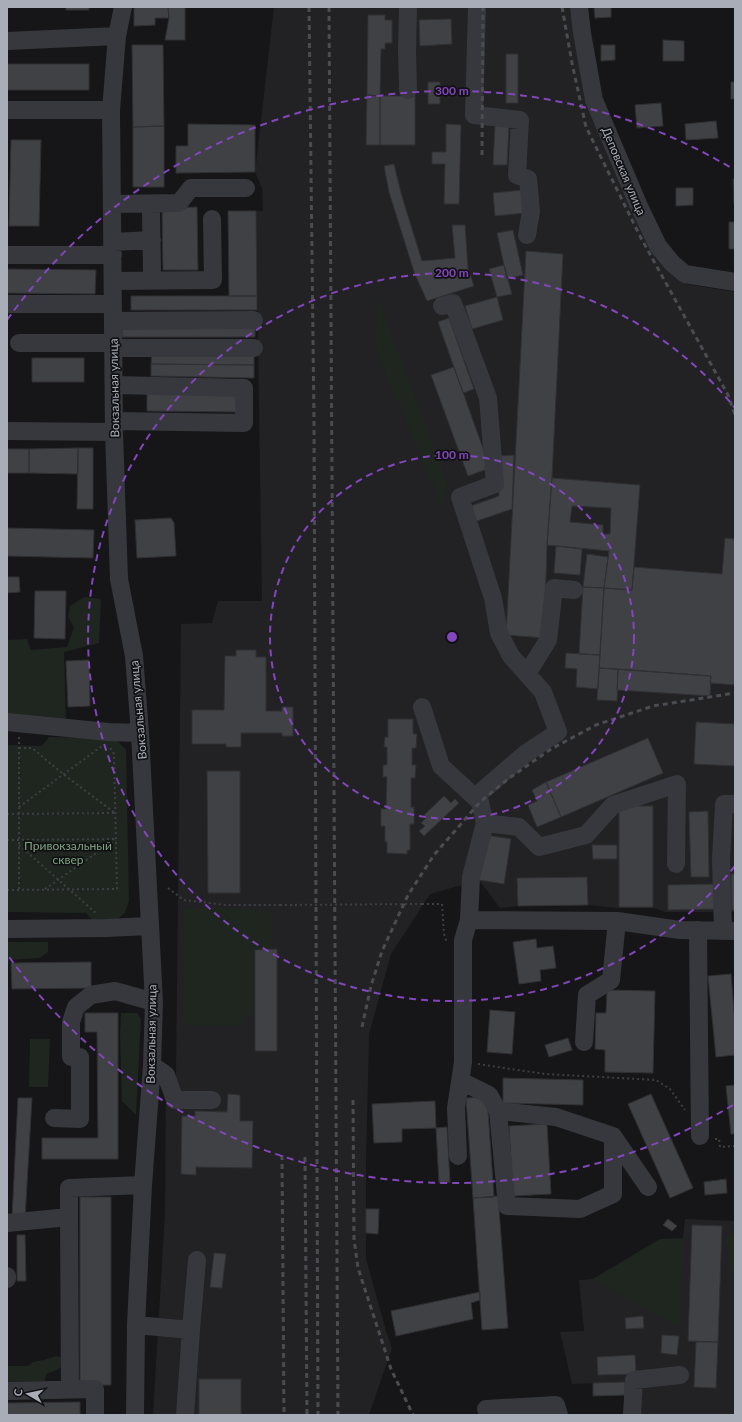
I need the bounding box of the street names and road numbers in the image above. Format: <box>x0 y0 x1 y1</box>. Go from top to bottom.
street label: Деповская улица <box>599 125 649 217</box>
street label: Вокзальная улица <box>106 338 122 438</box>
street label: Вокзальная улица <box>126 660 150 760</box>
street label: Вокзальная улица <box>143 984 159 1084</box>

